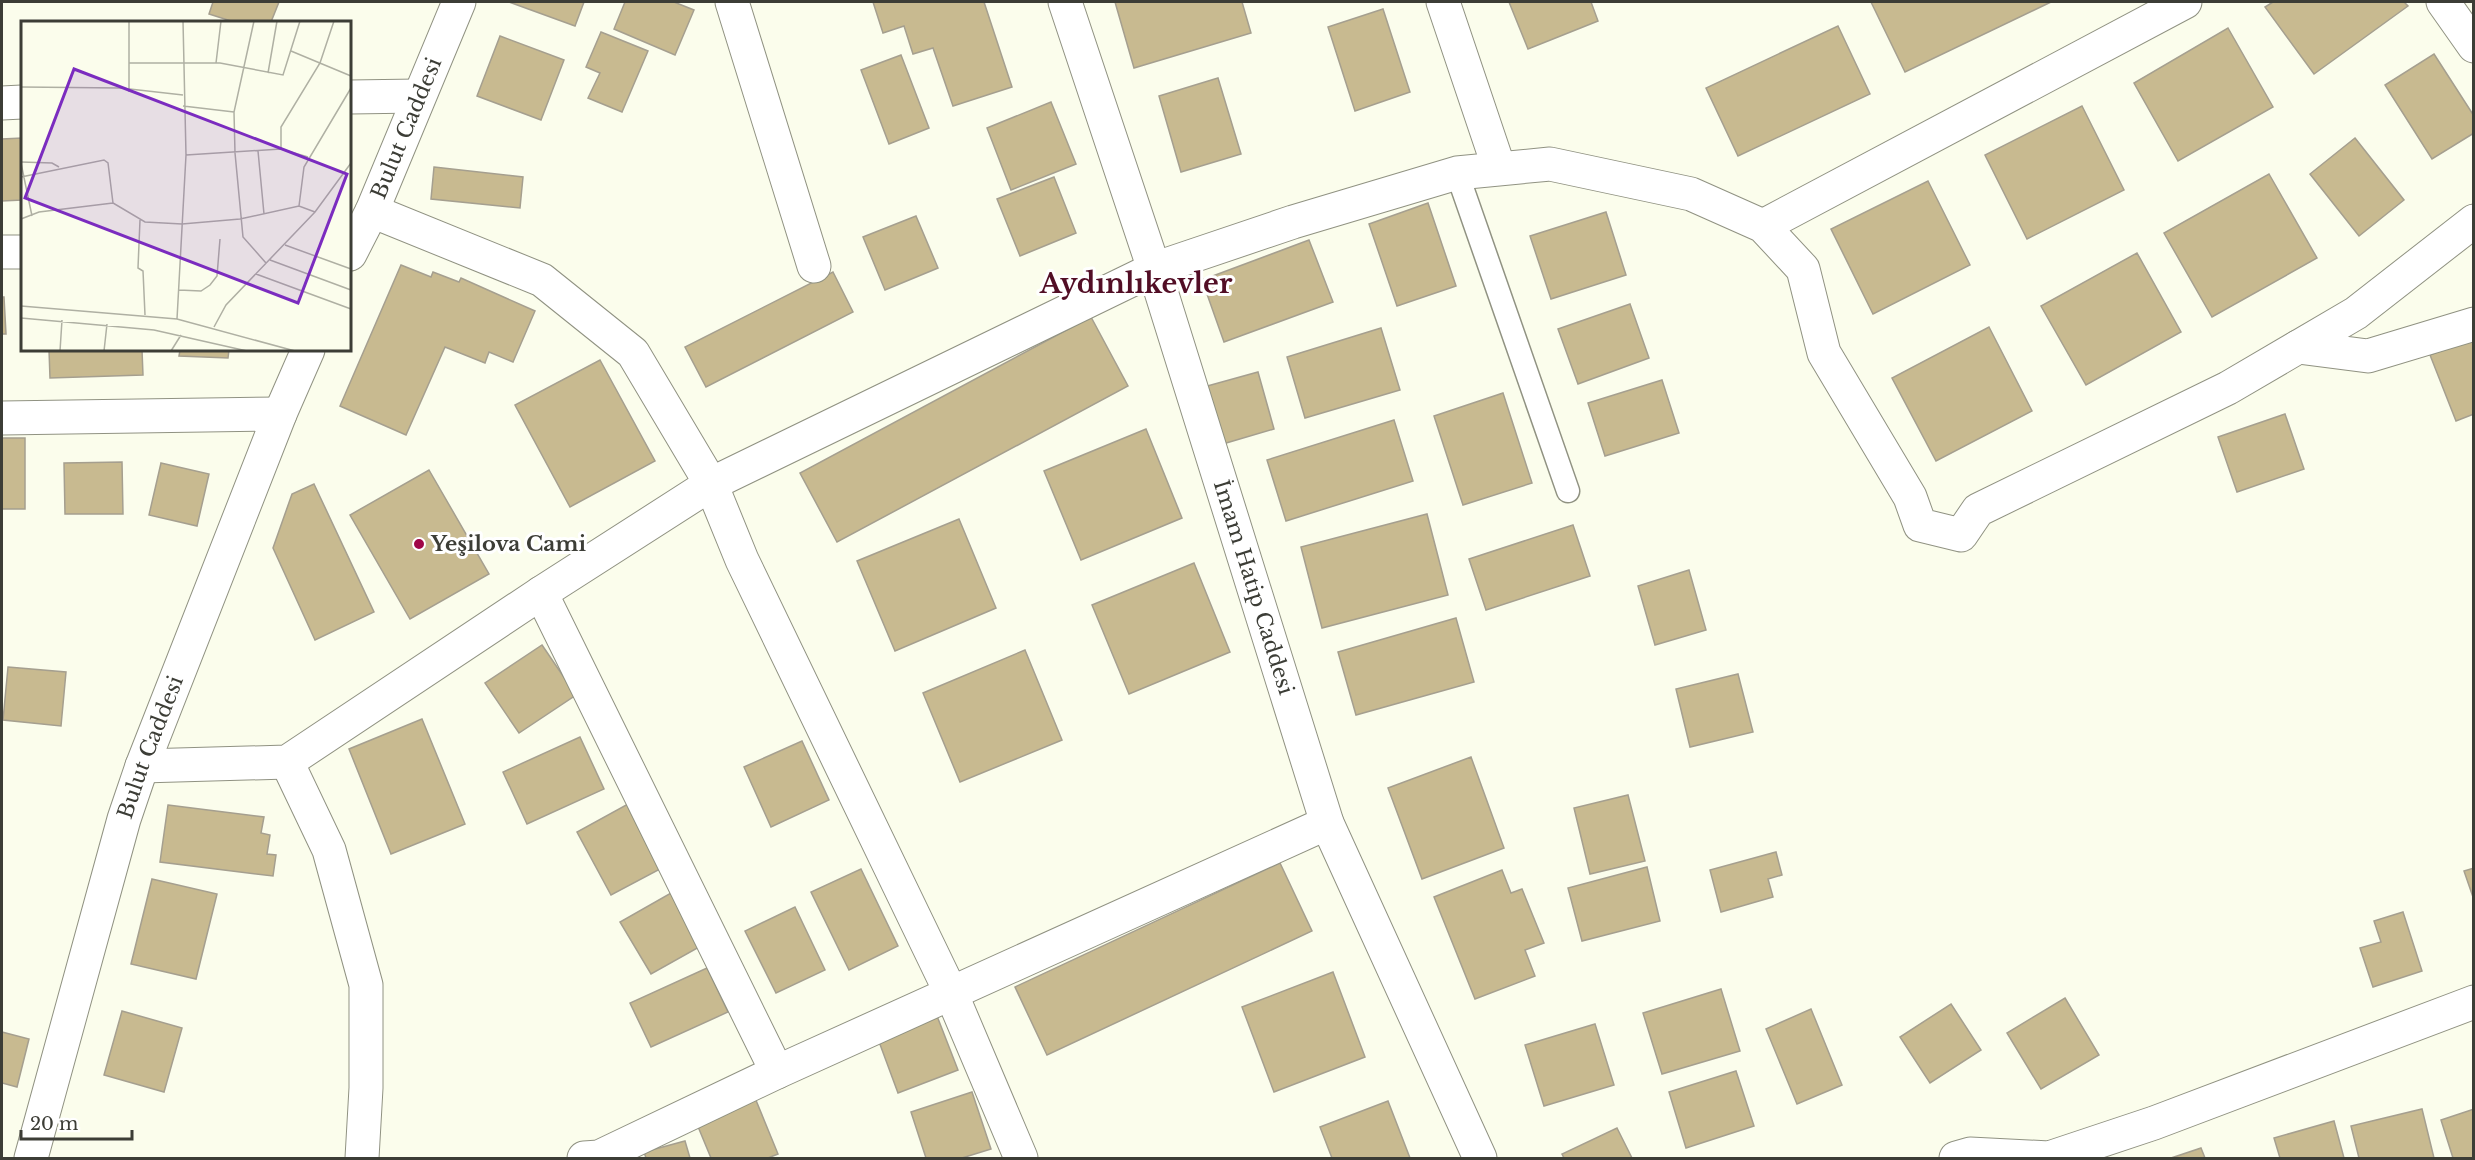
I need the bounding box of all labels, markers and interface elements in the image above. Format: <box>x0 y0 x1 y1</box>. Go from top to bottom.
inset map <box>21 21 351 351</box>
street label: Bulut Caddesi <box>366 54 447 203</box>
district label: Aydınlıkevler <box>1039 267 1233 300</box>
street label: İmam Hatip Caddesi <box>1208 477 1299 698</box>
place label: Yeşilova Cami <box>430 531 586 557</box>
marker: Yeşilova Cami <box>412 537 426 551</box>
street label: Bulut Caddesi <box>112 672 189 822</box>
scale bar <box>21 1103 132 1141</box>
text: 20 m <box>30 1113 78 1135</box>

